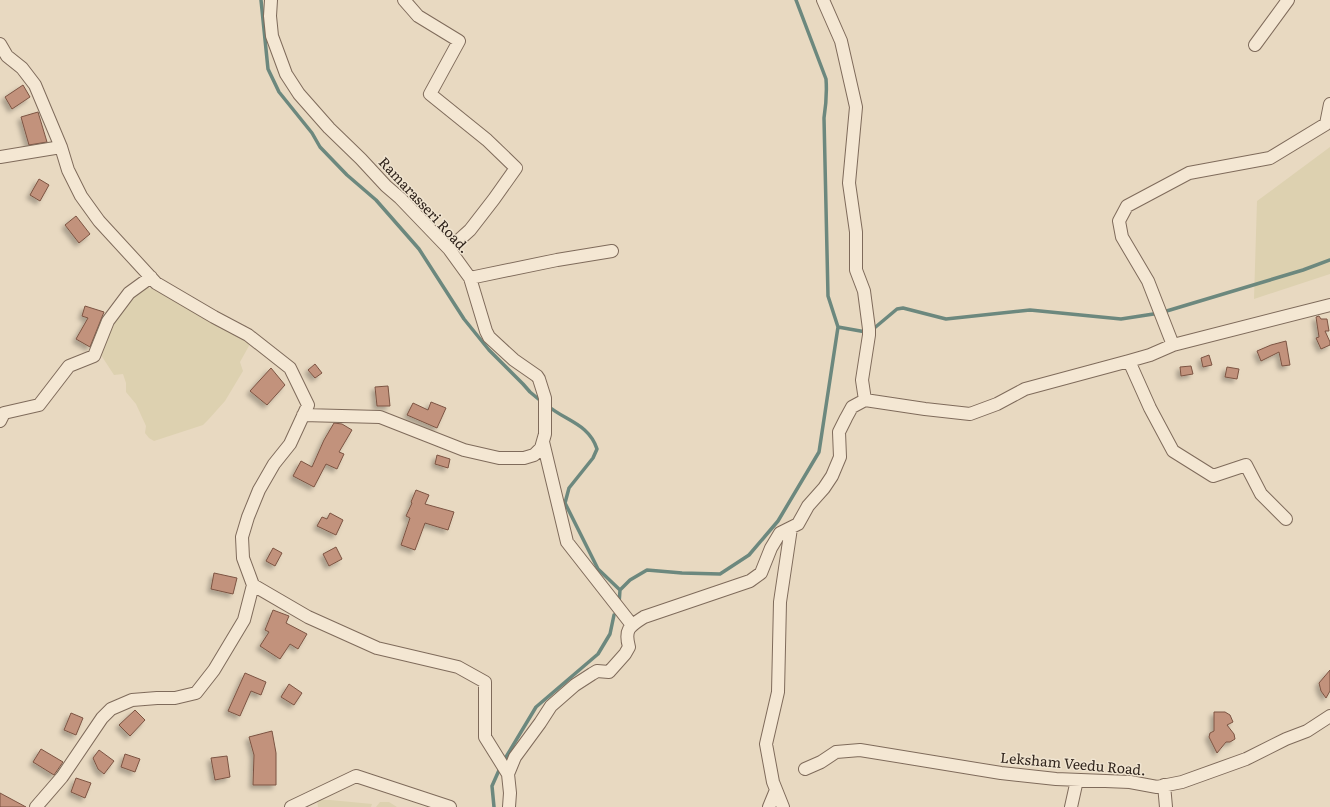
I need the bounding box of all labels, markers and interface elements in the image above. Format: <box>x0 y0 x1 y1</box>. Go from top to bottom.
street label: Ramarasseri Road. <box>375 152 475 257</box>
street label: Leksham Veedu Road. <box>999 747 1147 779</box>

